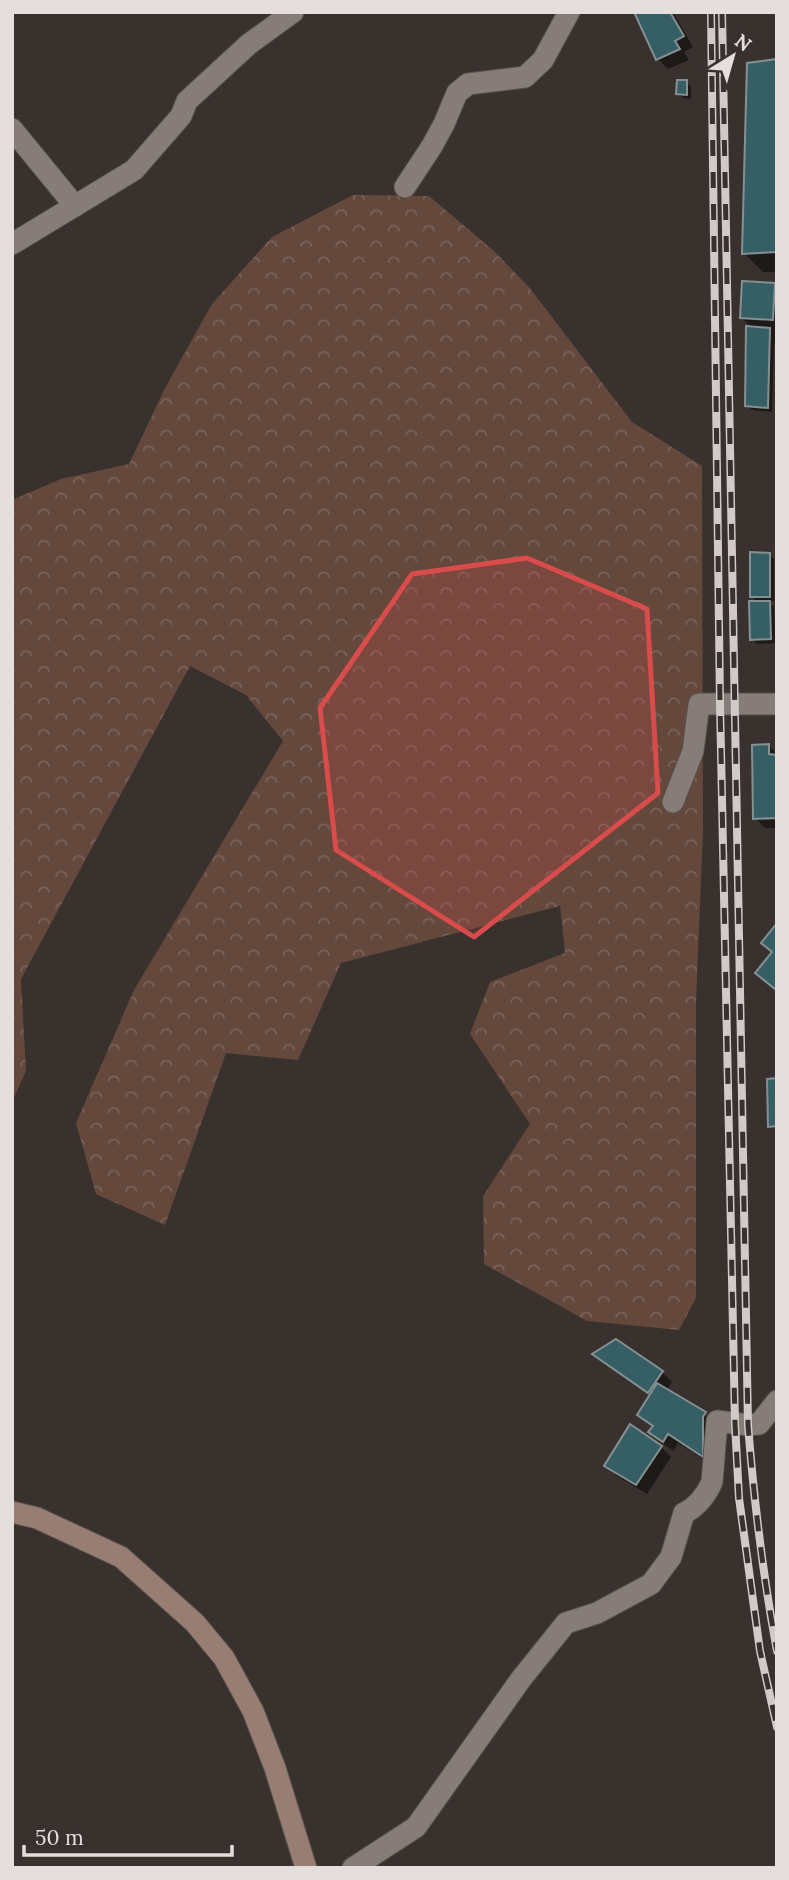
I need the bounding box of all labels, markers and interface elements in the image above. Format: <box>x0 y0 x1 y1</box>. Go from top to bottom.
north arrow <box>698 21 768 91</box>
text: N <box>730 28 757 57</box>
scale bar <box>24 1814 233 1858</box>
text: 50 m <box>35 1824 84 1851</box>

